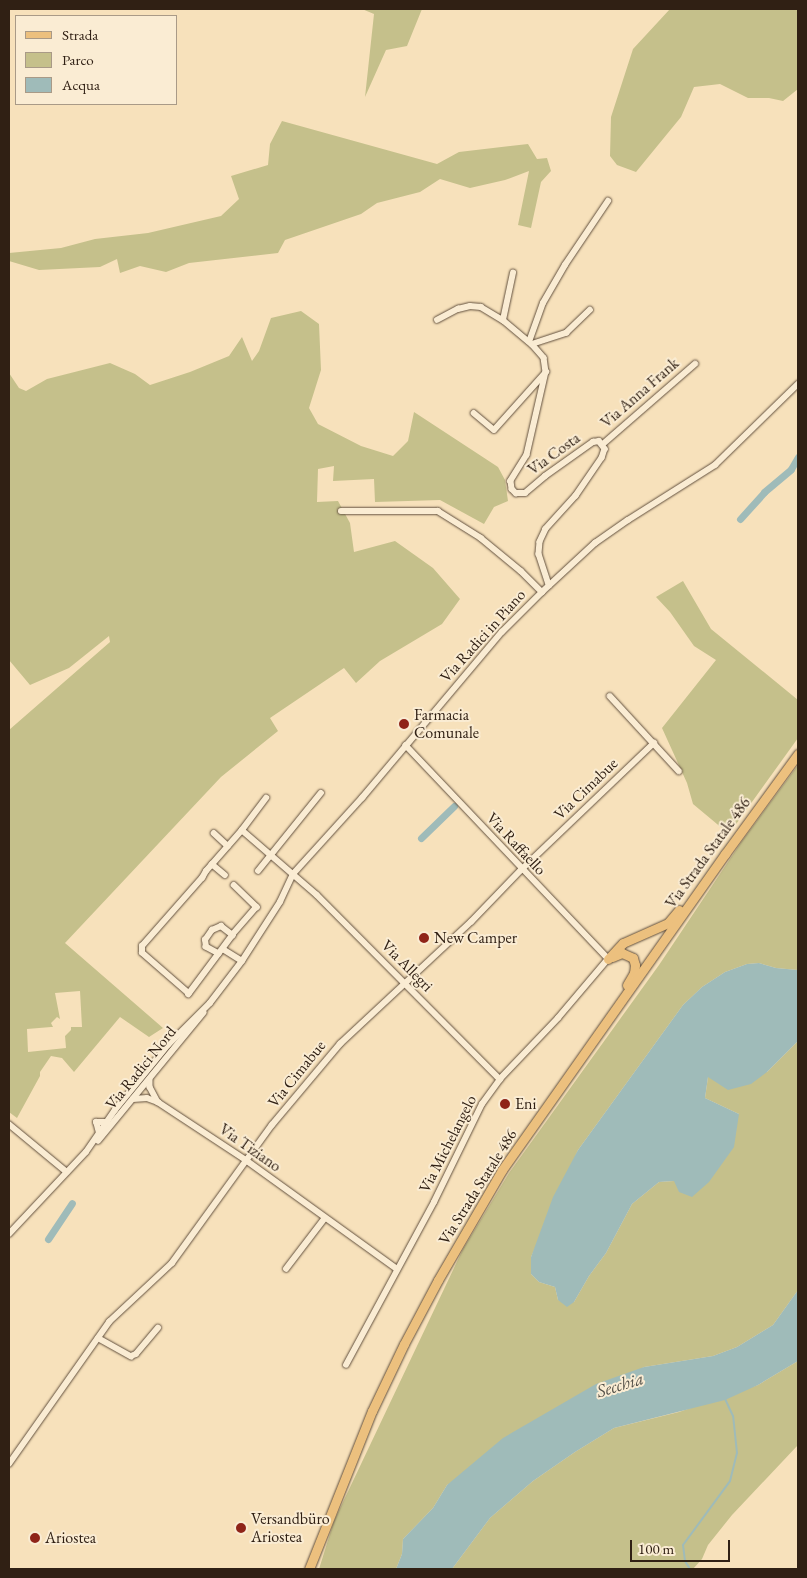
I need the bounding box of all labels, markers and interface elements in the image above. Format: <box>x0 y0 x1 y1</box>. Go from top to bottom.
legend <box>15 15 178 105</box>
text: Strada <box>62 25 98 44</box>
text: Parco <box>62 50 94 69</box>
text: Acqua <box>62 75 100 94</box>
street label: Via Anna Frank <box>597 354 683 432</box>
street label: Via Costa <box>524 429 584 479</box>
street label: Via Radici in Piano <box>436 586 530 686</box>
place label: Farmacia Comunale <box>414 705 479 743</box>
marker: Farmacia Comunale <box>398 718 410 730</box>
street label: Via Cimabue <box>550 754 622 824</box>
street label: Via Strada Statale 486 <box>661 794 755 912</box>
street label: Via Raffaello <box>482 809 550 879</box>
place label: New Camper <box>434 928 517 948</box>
marker: New Camper <box>418 932 430 944</box>
street label: Via Allegri <box>377 936 437 996</box>
street label: Via Radici Nord <box>102 1023 180 1113</box>
street label: Via Cimabue <box>264 1036 330 1112</box>
street label: Via Michelangelo <box>415 1092 481 1196</box>
place label: Eni <box>515 1094 536 1114</box>
marker: Eni <box>499 1098 511 1110</box>
street label: Via Tiziano <box>215 1120 285 1176</box>
street label: Via Strada Statale 486 <box>435 1126 521 1248</box>
water label: Secchia <box>594 1368 646 1402</box>
place label: Versandbüro Ariostea <box>251 1509 330 1547</box>
marker: Versandbüro Ariostea <box>235 1522 247 1534</box>
place label: Ariostea <box>45 1528 96 1548</box>
scale bar <box>632 1530 732 1562</box>
marker: Ariostea <box>29 1532 41 1544</box>
text: 100 m <box>638 1539 674 1558</box>

